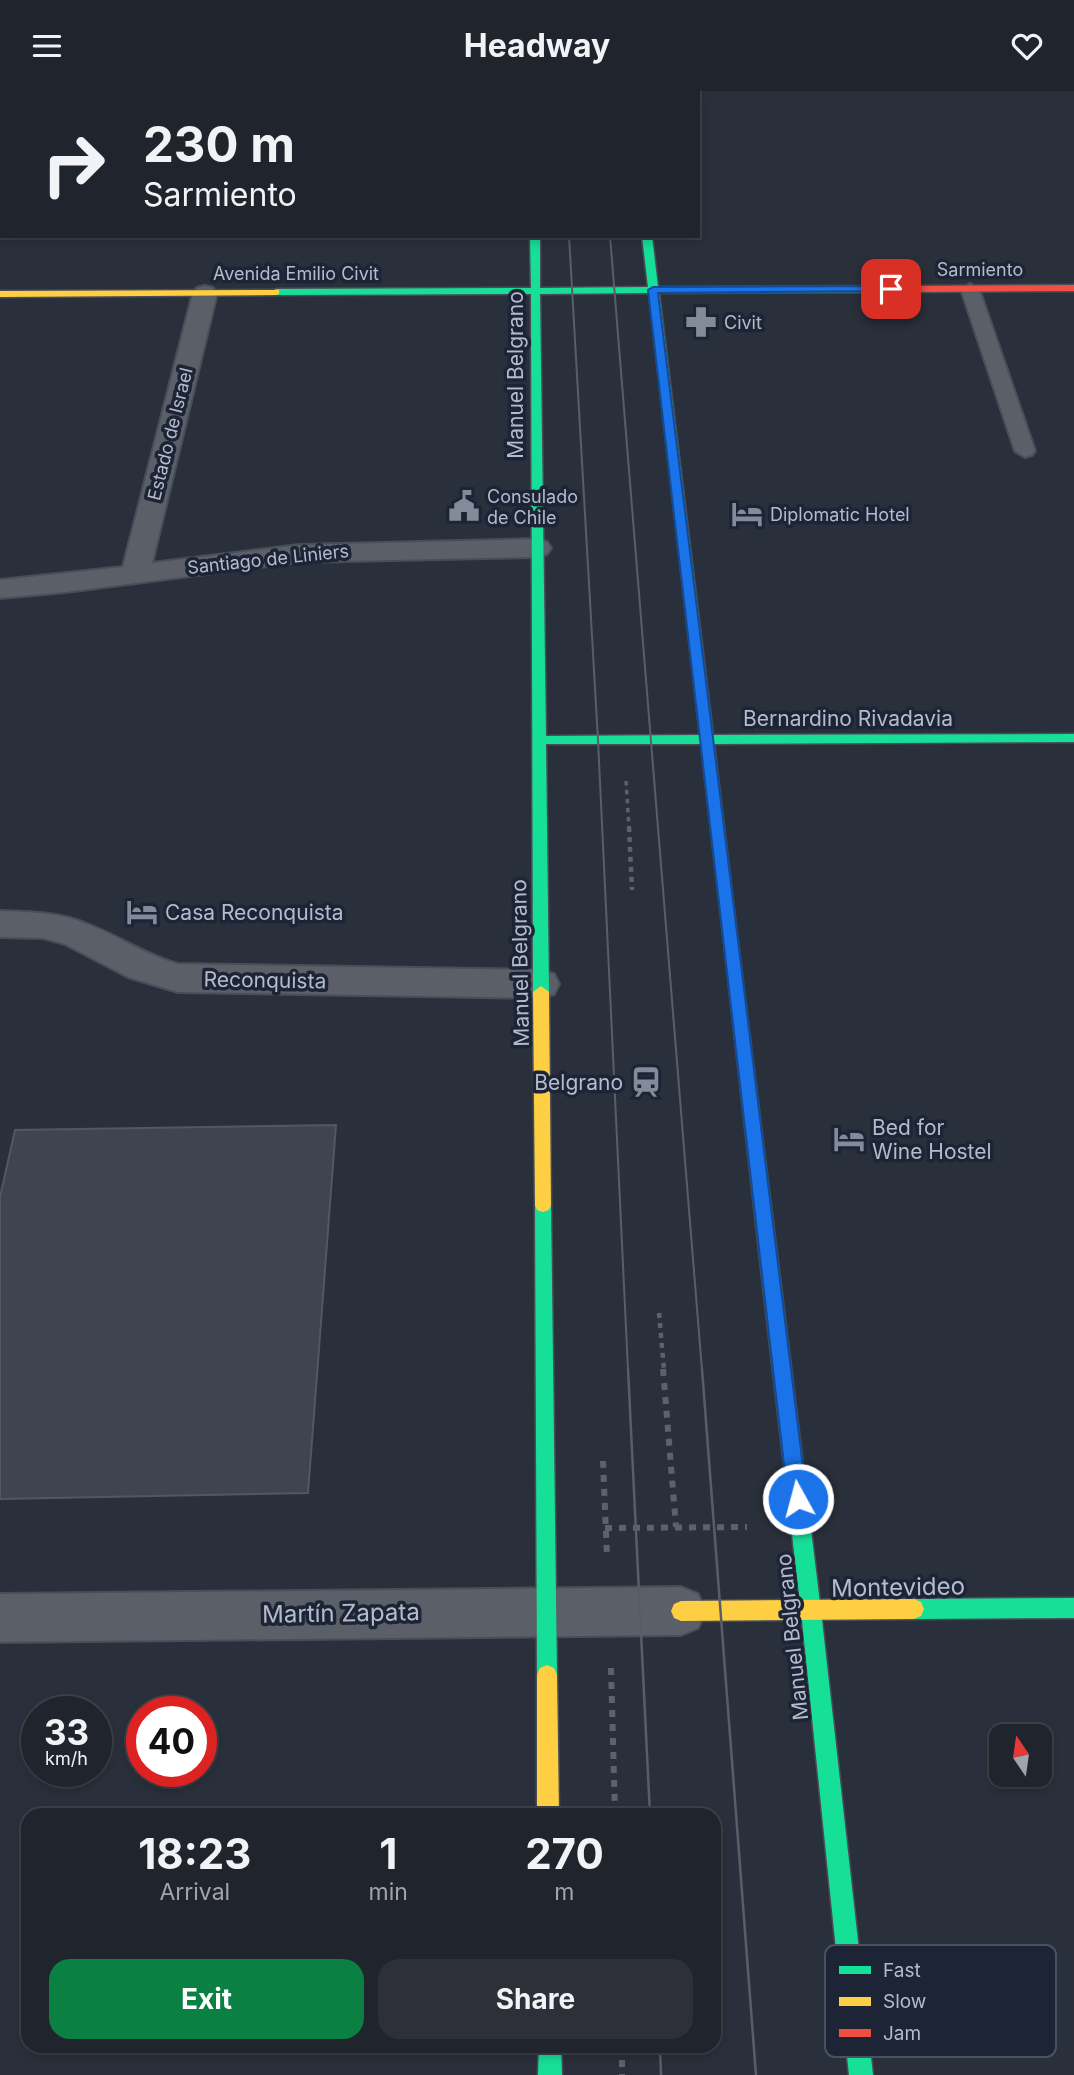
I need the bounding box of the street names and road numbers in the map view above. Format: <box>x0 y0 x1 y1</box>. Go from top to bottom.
street label: Sarmiento <box>937 259 1023 280</box>
street label: Avenida Emilio Civit <box>213 263 379 284</box>
street label: Manuel Belgrano <box>503 291 528 459</box>
street label: Estado de Israel <box>143 366 197 502</box>
street label: Santiago de Liniers <box>186 540 350 578</box>
street label: Bernardino Rivadavia <box>743 706 953 731</box>
street label: Manuel Belgrano <box>506 879 534 1047</box>
street label: Reconquista <box>203 966 327 994</box>
street label: Manuel Belgrano <box>771 1552 813 1722</box>
street label: Montevideo <box>831 1571 965 1603</box>
street label: Martín Zapata <box>262 1597 420 1629</box>

